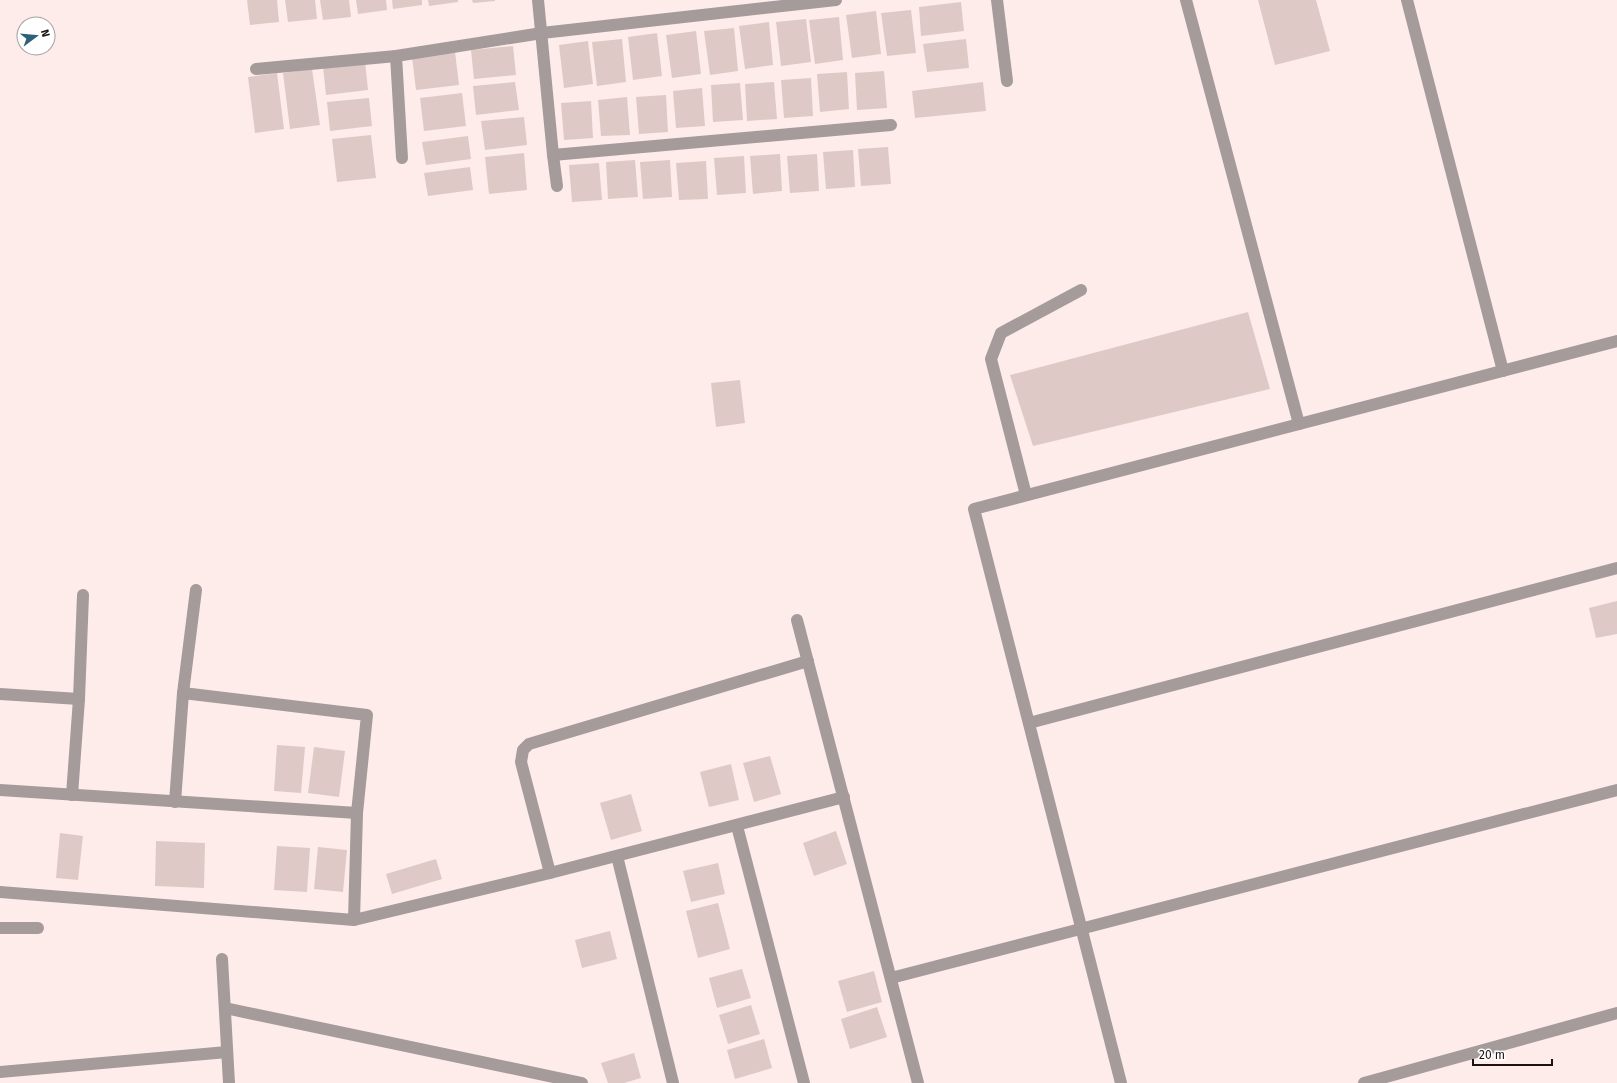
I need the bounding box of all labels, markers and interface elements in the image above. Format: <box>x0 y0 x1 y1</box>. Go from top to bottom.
north arrow <box>16 16 56 56</box>
text: N <box>38 28 52 39</box>
scale bar <box>1473 1041 1552 1067</box>
text: 20 m <box>1479 1048 1505 1062</box>

